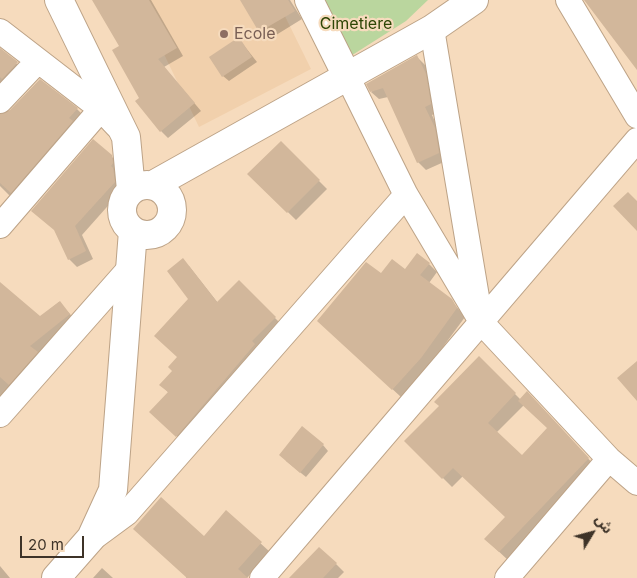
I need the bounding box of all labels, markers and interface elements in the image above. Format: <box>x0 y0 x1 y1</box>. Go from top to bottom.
park label: Cimetiere <box>320 14 392 34</box>
place label: Ecole <box>234 24 276 44</box>
marker: Ecole <box>218 28 230 40</box>
north arrow <box>567 508 617 558</box>
text: ش <box>592 511 617 536</box>
scale bar <box>22 526 86 558</box>
text: 20 m <box>28 535 64 554</box>

